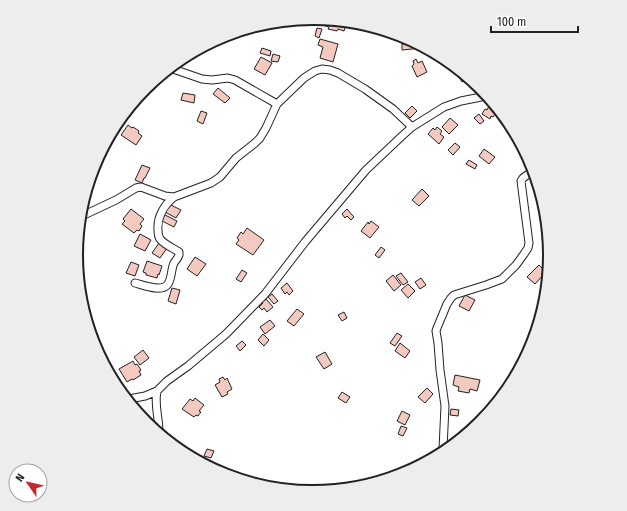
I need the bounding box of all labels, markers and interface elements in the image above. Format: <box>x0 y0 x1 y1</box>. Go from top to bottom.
scale bar <box>491 8 578 34</box>
text: 100 m <box>497 15 526 29</box>
north arrow <box>8 463 48 503</box>
text: N <box>13 471 27 484</box>

